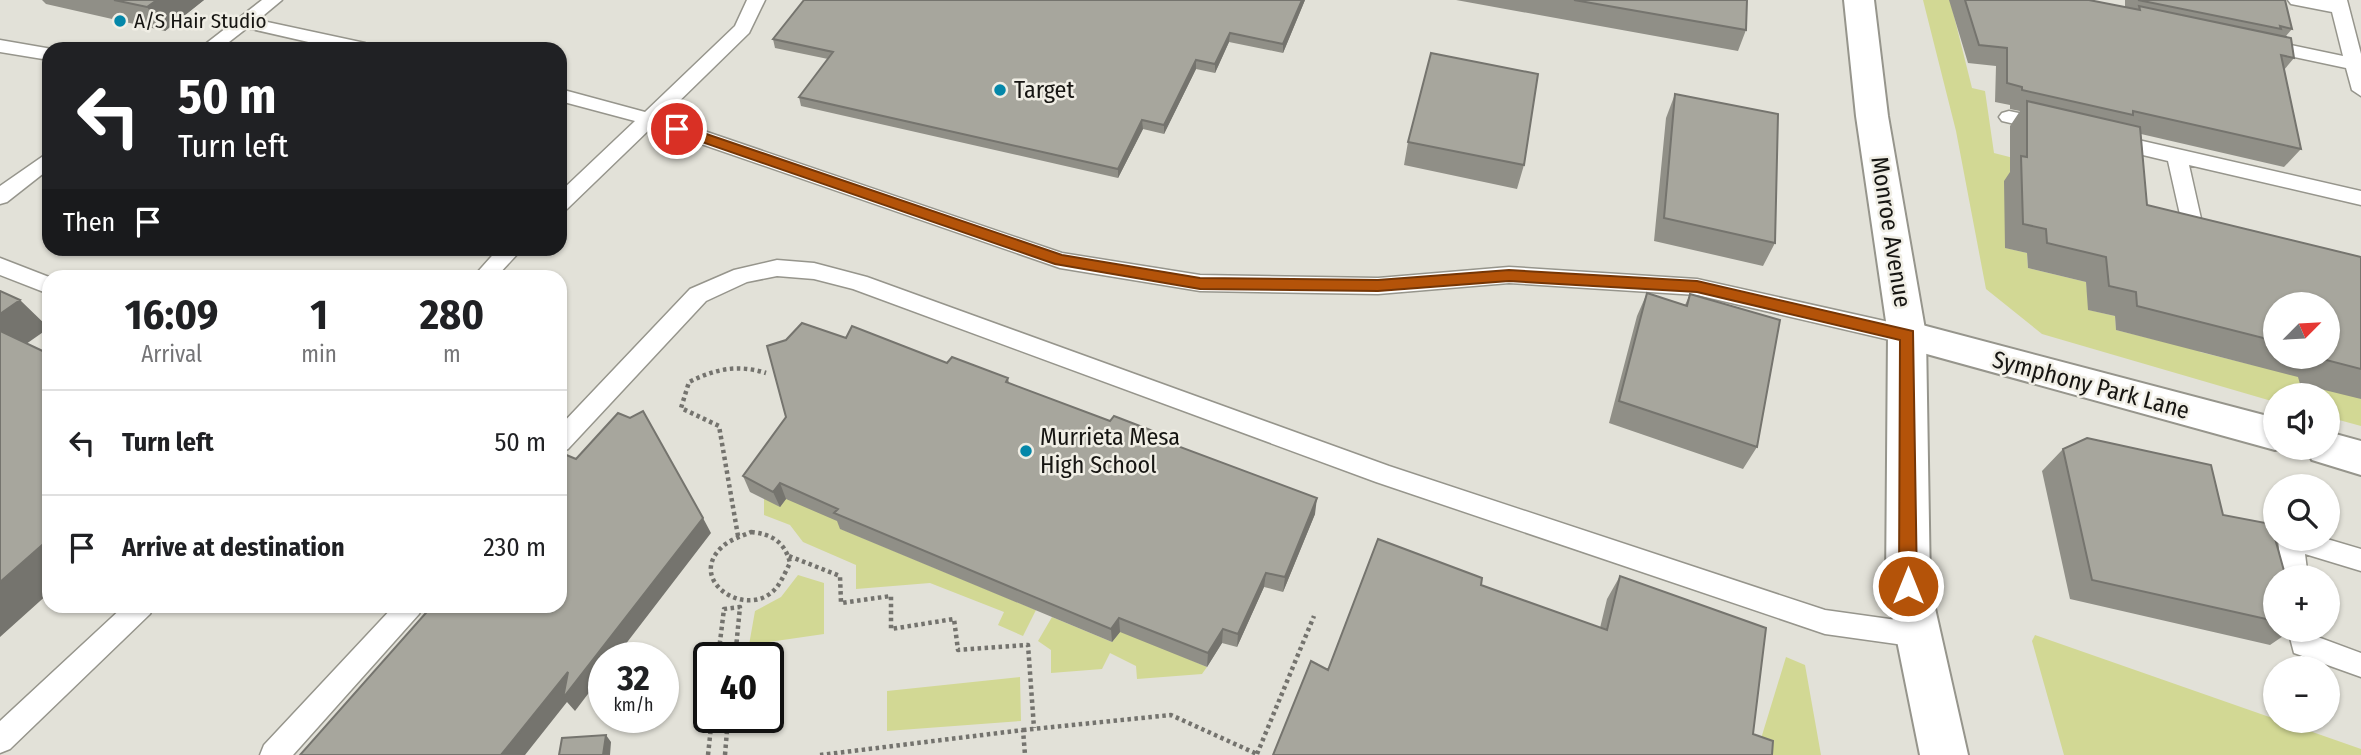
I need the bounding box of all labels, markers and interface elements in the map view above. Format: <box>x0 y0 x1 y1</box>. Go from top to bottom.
place label: A/S Hair Studio <box>134 8 267 34</box>
marker: A/S Hair Studio <box>112 13 128 29</box>
text: 50 m <box>178 67 276 126</box>
icon: left <box>63 70 154 161</box>
place label: Target <box>1014 76 1074 104</box>
marker: Target <box>992 82 1008 98</box>
pin <box>647 99 707 159</box>
icon: arrive <box>658 110 696 148</box>
text: Turn left <box>178 127 288 165</box>
street label: Monroe Avenue <box>1865 155 1917 309</box>
icon: arrive <box>129 203 167 241</box>
text: Then <box>63 207 115 238</box>
text: 16:09 <box>125 290 218 340</box>
text: 1 <box>310 290 328 340</box>
text: 280 <box>420 290 484 340</box>
north arrow <box>2263 292 2340 369</box>
map controls <box>2263 292 2340 733</box>
text: Arrival <box>141 340 202 368</box>
text: min <box>301 340 337 368</box>
text: m <box>443 340 461 368</box>
street label: Symphony Park Lane <box>1989 345 2193 425</box>
button: sound <box>2263 383 2340 460</box>
place label: Murrieta Mesa High School <box>1040 423 1180 479</box>
icon: left <box>63 424 101 462</box>
text: Turn left <box>122 427 214 458</box>
text: 50 m <box>494 427 546 458</box>
marker: Murrieta Mesa High School <box>1018 443 1034 459</box>
button: search <box>2263 474 2340 551</box>
icon: arrive <box>63 529 101 567</box>
text: Arrive at destination <box>122 532 345 563</box>
text: 230 m <box>483 532 546 563</box>
position arrow <box>1871 549 1945 623</box>
button: + <box>2263 565 2340 642</box>
speed limit sign: 40 <box>693 642 784 733</box>
button: − <box>2263 656 2340 733</box>
text: 32 <box>617 657 650 699</box>
text: km/h <box>613 694 654 716</box>

